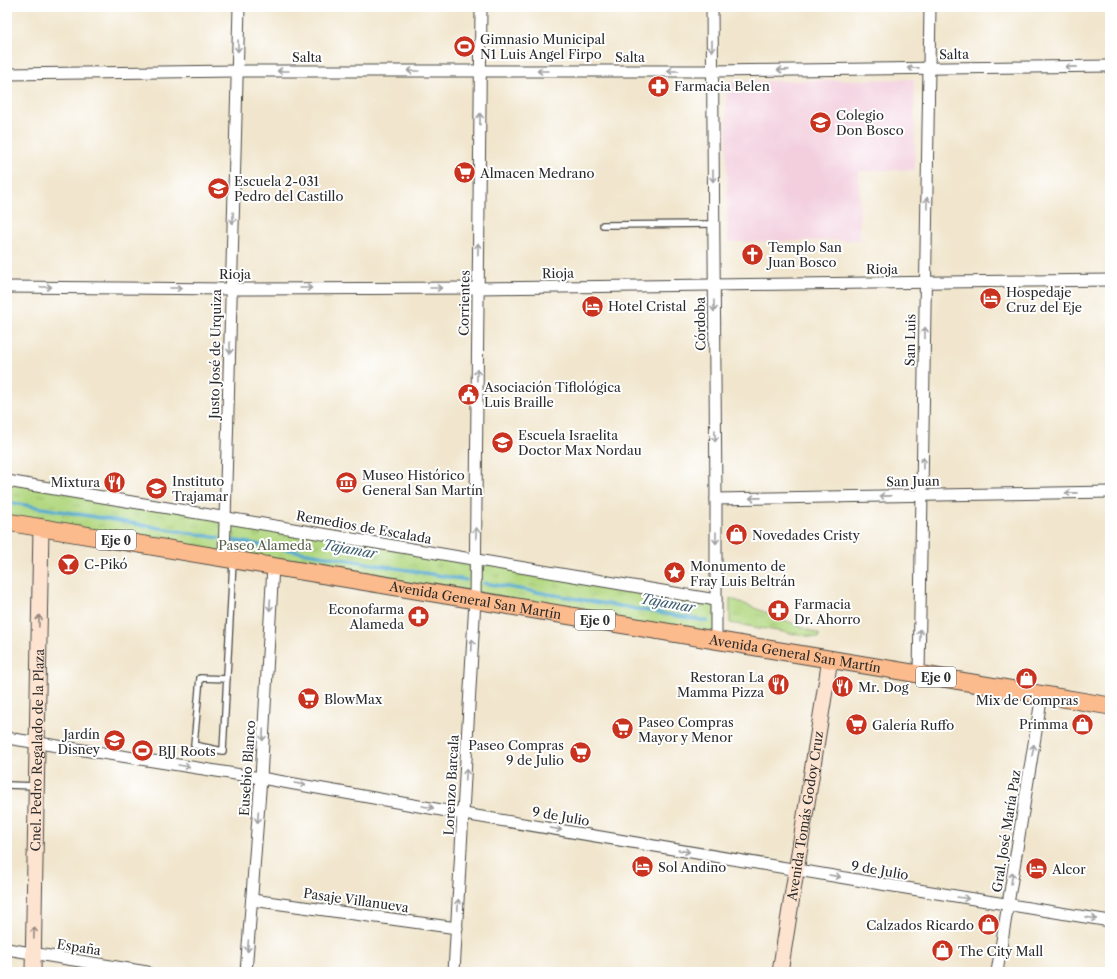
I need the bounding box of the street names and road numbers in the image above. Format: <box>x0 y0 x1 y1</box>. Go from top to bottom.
street label: Salta <box>939 46 969 62</box>
street label: Salta <box>292 49 322 65</box>
street label: Salta <box>615 49 645 65</box>
street label: Rioja <box>866 261 898 277</box>
street label: Rioja <box>542 265 574 281</box>
street label: Rioja <box>219 266 251 282</box>
street label: Corrientes <box>455 270 473 336</box>
street label: Justo José de Urquiza <box>206 289 224 421</box>
street label: Córdoba <box>692 297 708 351</box>
street label: San Luis <box>902 313 918 366</box>
street label: San Juan <box>886 473 940 489</box>
street label: Remedios de Escalada <box>295 507 433 547</box>
road number: Eje 0 <box>96 530 136 550</box>
street label: Avenida General San Martín <box>387 578 563 622</box>
road number: Eje 0 <box>575 610 615 630</box>
street label: Avenida General San Martín <box>707 631 882 676</box>
street label: Cnel. Pedro Regalado de la Plaza <box>27 648 47 851</box>
road number: Eje 0 <box>916 667 956 687</box>
street label: Eusebio Blanco <box>236 720 258 816</box>
street label: Avenida Tomás Godoy Cruz <box>783 730 826 903</box>
street label: Lorenzo Barcala <box>440 734 462 836</box>
street label: Gral. José María Paz <box>988 768 1024 893</box>
street label: 9 de Julio <box>531 803 591 829</box>
street label: 9 de Julio <box>850 857 910 883</box>
street label: Pasaje Villanueva <box>302 885 410 915</box>
street label: España <box>56 936 102 958</box>

